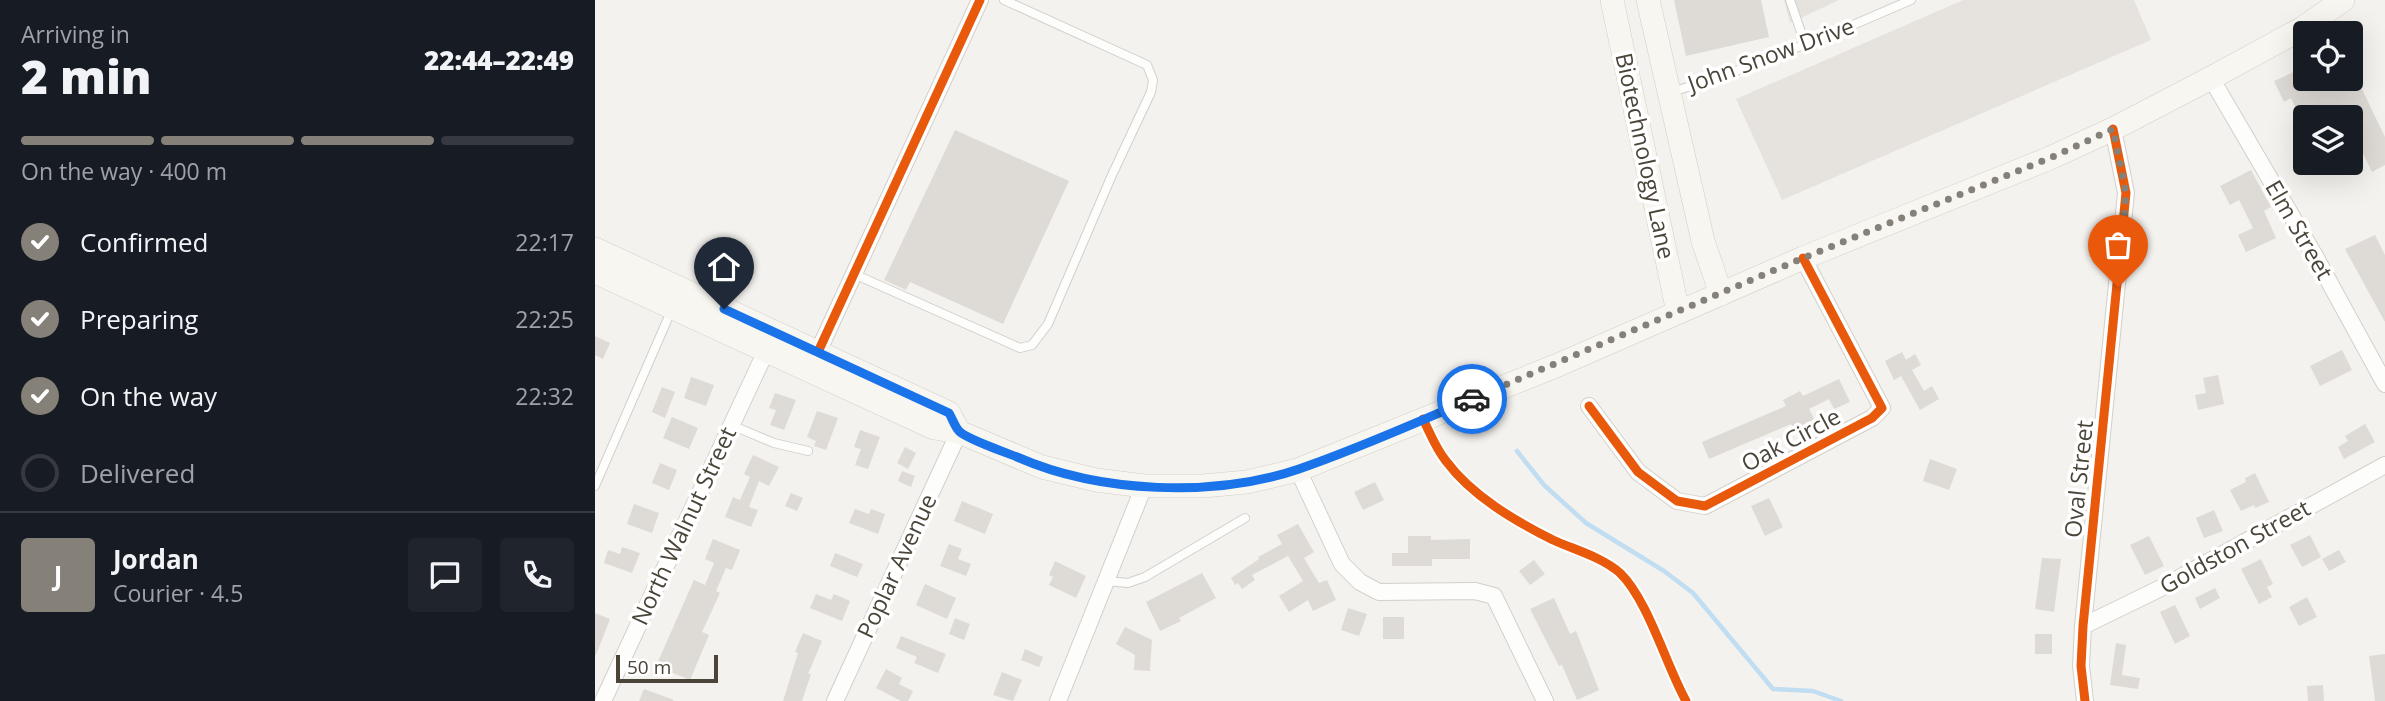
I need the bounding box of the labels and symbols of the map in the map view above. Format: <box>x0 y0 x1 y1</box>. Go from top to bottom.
street label: John Snow Drive <box>1681 9 1858 100</box>
street label: Biotechnology Lane <box>1608 50 1683 262</box>
street label: Elm Street <box>2258 174 2341 285</box>
pin <box>2088 215 2148 287</box>
pin <box>694 237 754 309</box>
courier <box>1437 364 1507 434</box>
street label: Oak Circle <box>1735 400 1846 479</box>
street label: Oval Street <box>2056 418 2100 539</box>
street label: North Walnut Street <box>623 421 743 630</box>
street label: Poplar Avenue <box>849 488 944 643</box>
street label: Goldston Street <box>2153 491 2316 601</box>
scale bar <box>616 652 717 684</box>

